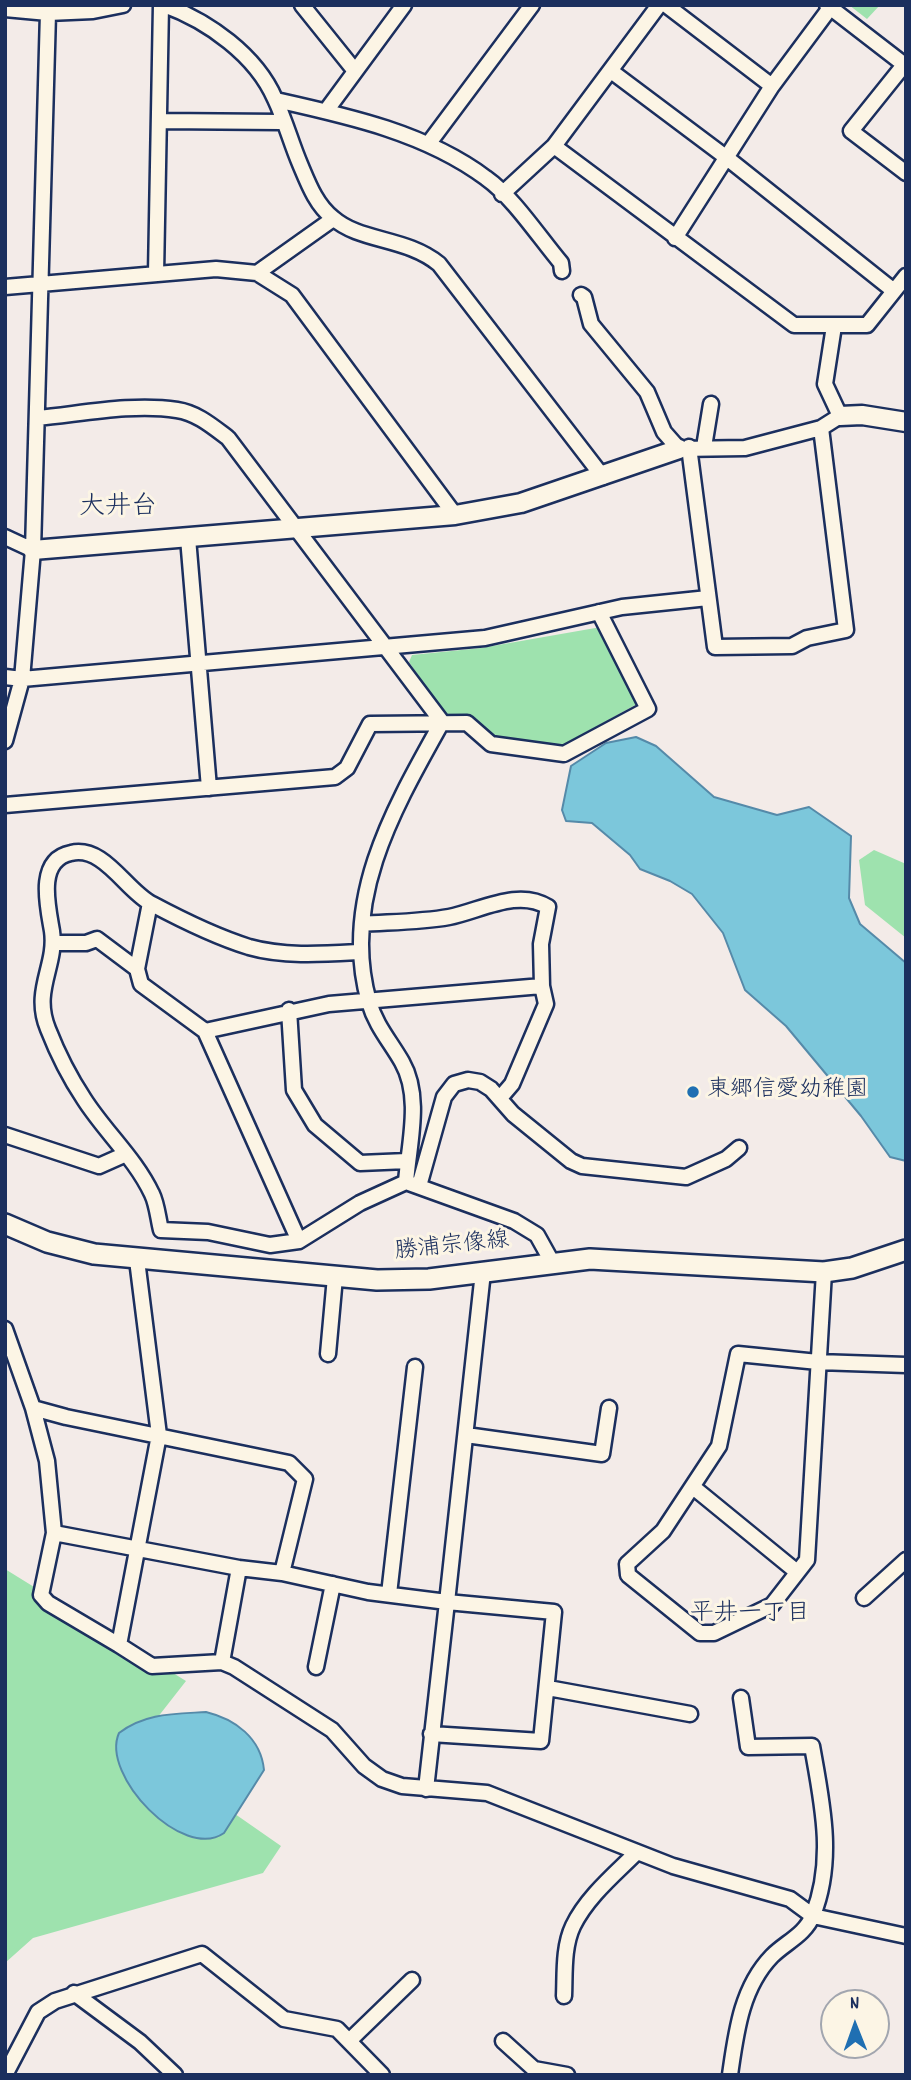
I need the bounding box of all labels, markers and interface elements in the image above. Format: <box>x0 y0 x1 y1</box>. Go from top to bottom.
district label: 大井台 <box>79 493 157 525</box>
place label: 東郷信愛幼稚園 <box>707 1078 868 1106</box>
marker: 東郷信愛幼稚園 <box>685 1084 701 1100</box>
street label: 勝浦宗像線 <box>393 1228 511 1268</box>
district label: 平井一丁目 <box>690 1602 810 1630</box>
north arrow <box>820 1989 890 2059</box>
text: N <box>850 1991 860 2018</box>

